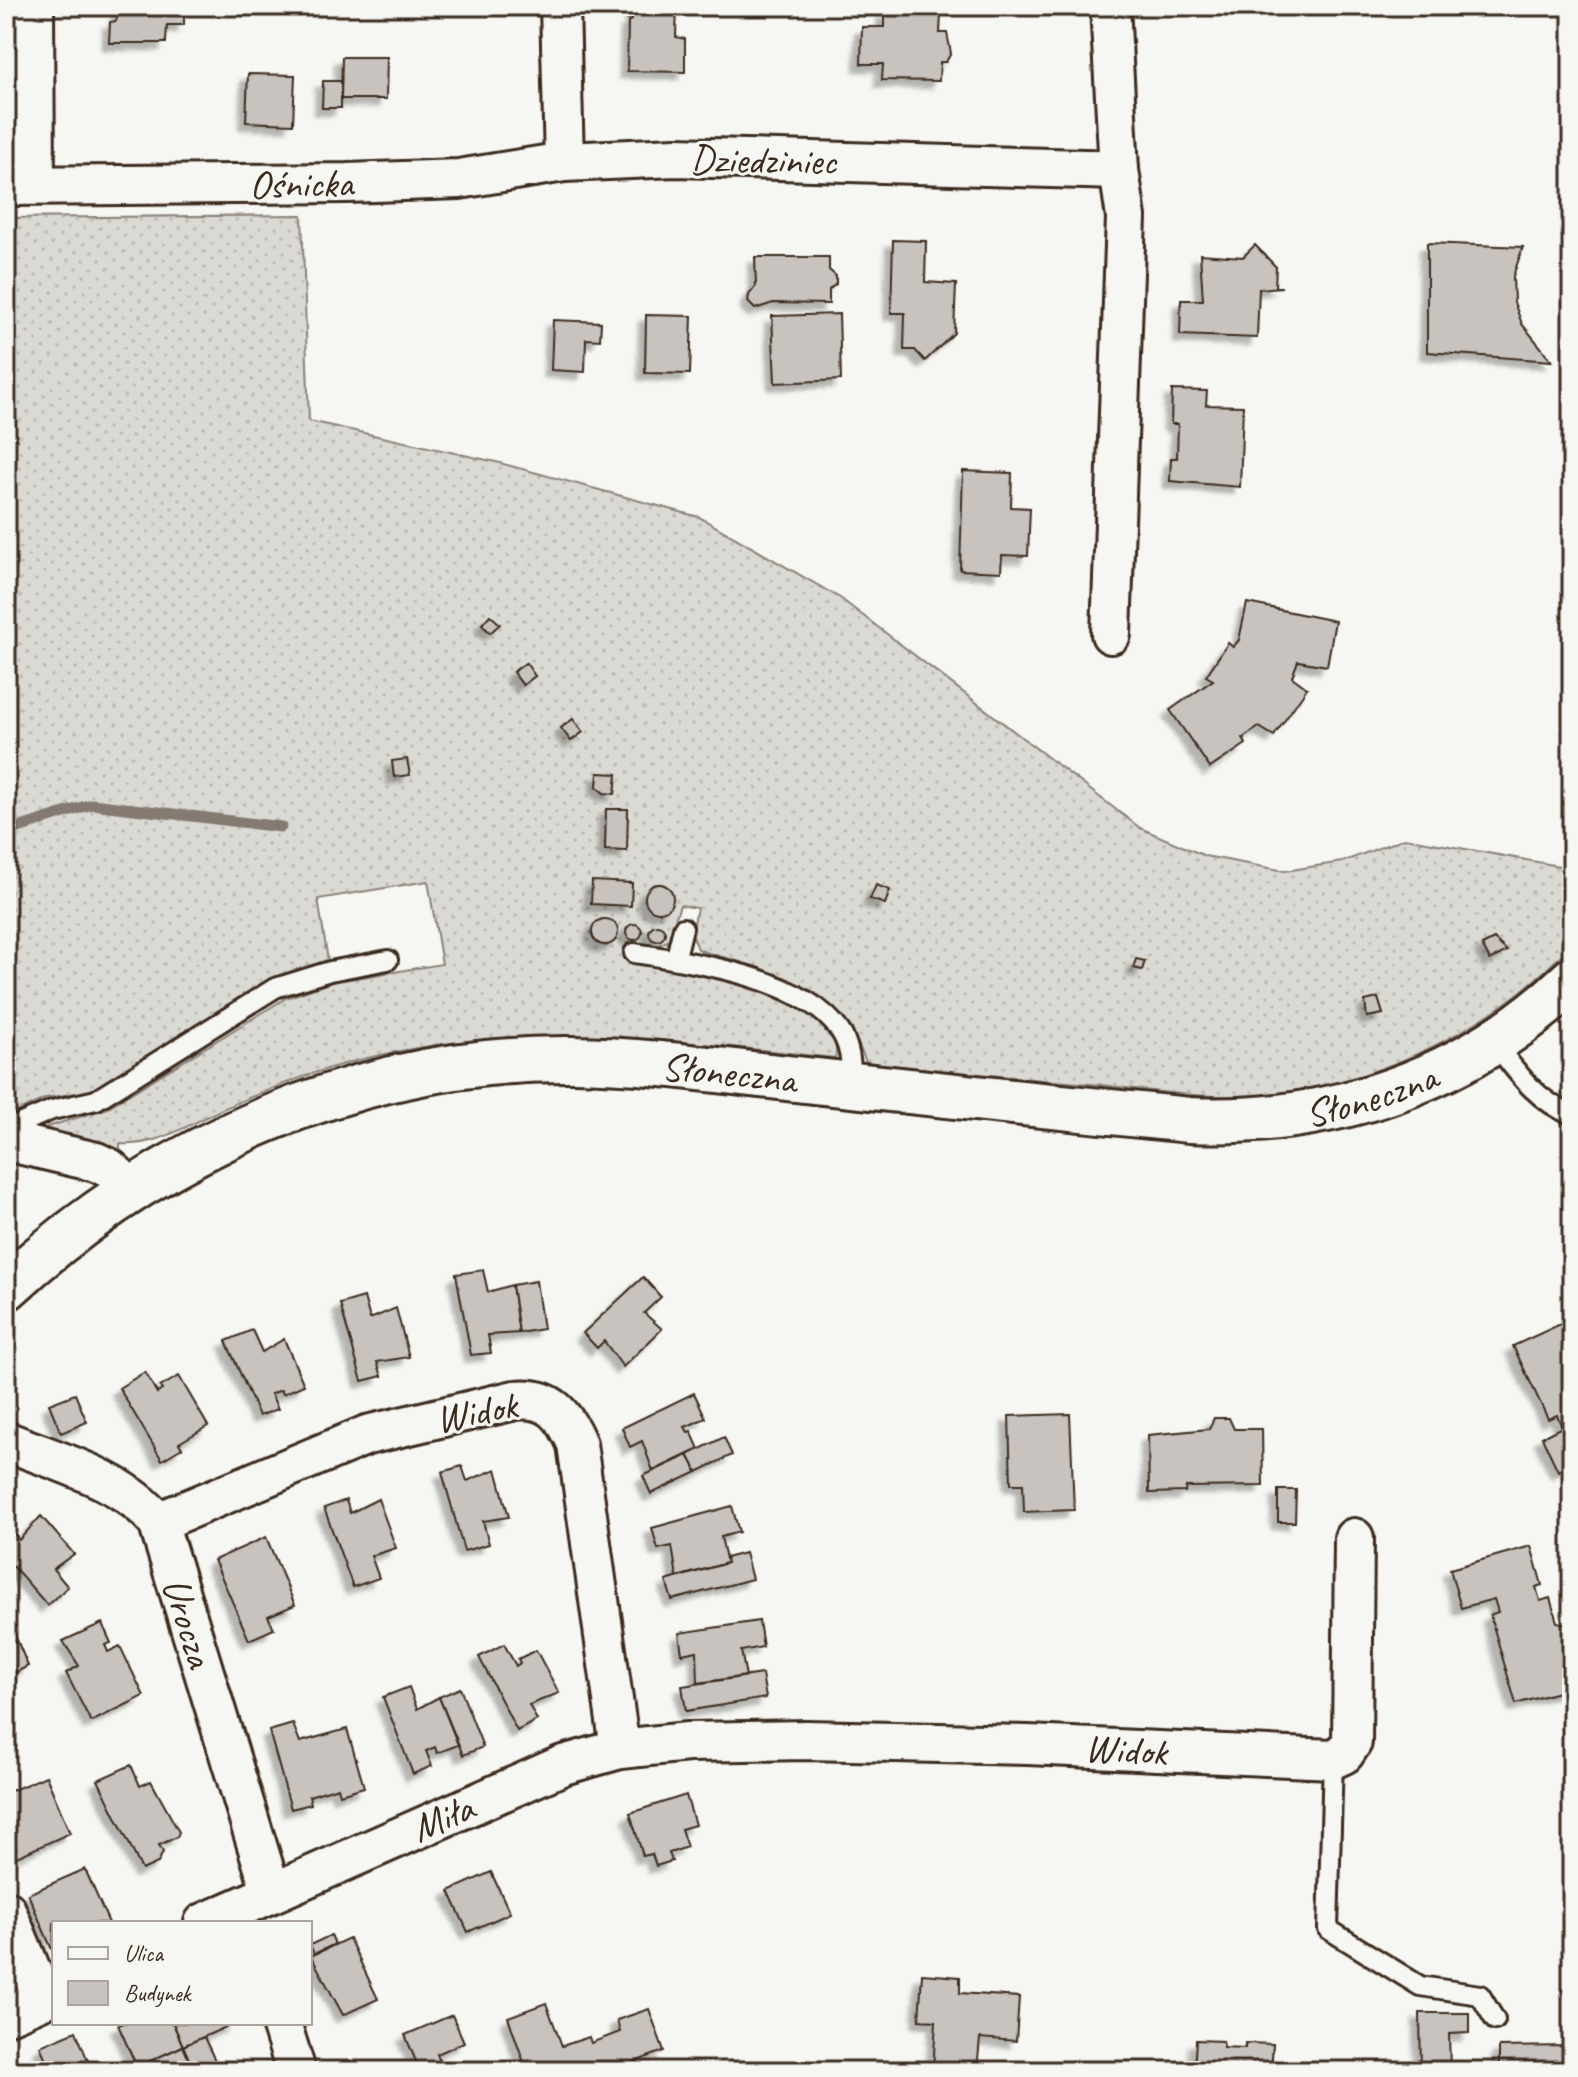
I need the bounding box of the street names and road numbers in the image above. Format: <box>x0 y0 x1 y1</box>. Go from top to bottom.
street label: Dziedziniec <box>689 134 838 186</box>
street label: Ośnicka <box>249 158 356 210</box>
street label: Słoneczna <box>659 1041 802 1105</box>
street label: Słoneczna <box>1301 1050 1448 1139</box>
street label: Widok <box>431 1379 524 1444</box>
street label: Urocza <box>151 1572 226 1676</box>
street label: Widok <box>1084 1723 1171 1777</box>
street label: Miła <box>404 1782 484 1853</box>

